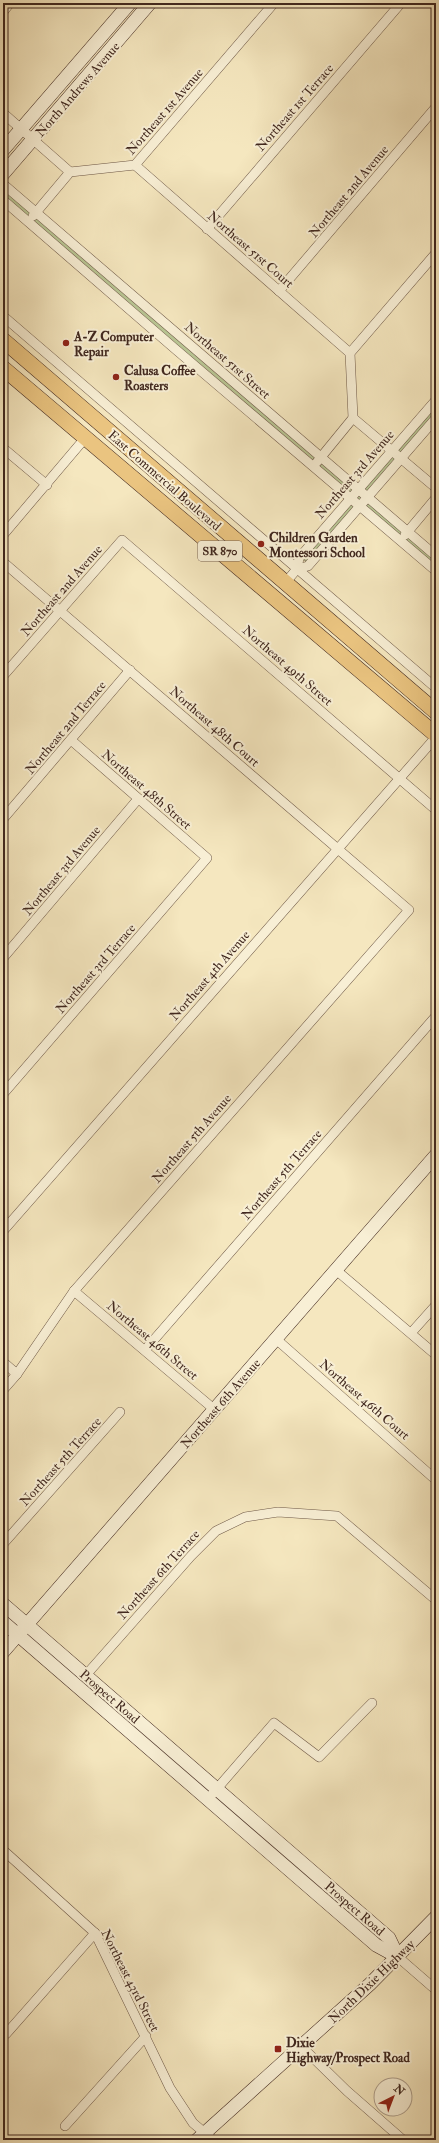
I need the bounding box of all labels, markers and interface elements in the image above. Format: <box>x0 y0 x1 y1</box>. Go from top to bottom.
street label: North Andrews Avenue <box>32 38 124 140</box>
street label: Northeast 1st Terrace <box>252 60 338 155</box>
street label: Northeast 1st Avenue <box>123 65 207 158</box>
street label: Northeast 2nd Avenue <box>305 142 392 241</box>
street label: Northeast 51st Court <box>204 208 297 292</box>
street label: Northeast 51st Street <box>181 319 274 402</box>
place label: A-Z Computer Repair <box>73 329 155 361</box>
marker: A-Z Computer Repair <box>61 338 71 348</box>
place label: Calusa Coffee Roasters <box>124 363 196 394</box>
marker: Calusa Coffee Roasters <box>111 372 121 382</box>
street label: East Commercial Boulevard <box>105 427 225 535</box>
street label: Northeast 3rd Avenue <box>312 427 398 522</box>
place label: Children Garden Montessori School <box>268 530 366 561</box>
marker: Children Garden Montessori School <box>256 539 266 549</box>
street label: Northeast 2nd Avenue <box>18 541 106 640</box>
road number: SR 870 <box>198 541 242 561</box>
street label: Northeast 49th Street <box>239 622 336 709</box>
street label: Northeast 2nd Terrace <box>22 677 110 778</box>
street label: Northeast 48th Court <box>166 683 263 770</box>
street label: Northeast 48th Street <box>98 746 195 833</box>
street label: Northeast 3rd Avenue <box>20 822 104 919</box>
street label: Northeast 3rd Terrace <box>52 920 139 1017</box>
street label: Northeast 4th Avenue <box>166 927 254 1024</box>
street label: Northeast 5th Avenue <box>149 1090 235 1186</box>
street label: Northeast 5th Terrace <box>238 1126 326 1223</box>
street label: Northeast 46th Street <box>103 1298 201 1384</box>
street label: Northeast 6th Avenue <box>177 1355 264 1452</box>
street label: Northeast 46th Court <box>316 1356 413 1443</box>
street label: Northeast 5th Terrace <box>17 1413 105 1509</box>
street label: Northeast 6th Terrace <box>114 1526 204 1623</box>
street label: Prospect Road <box>75 1666 143 1728</box>
street label: Prospect Road <box>320 1878 388 1940</box>
street label: Northeast 43rd Street <box>97 1927 163 2034</box>
street label: North Dixie Highway <box>325 1936 419 2028</box>
place label: Dixie Highway/Prospect Road <box>286 2035 410 2067</box>
marker: Dixie Highway/Prospect Road <box>273 2044 283 2054</box>
north arrow <box>373 2077 413 2117</box>
text: N <box>391 2081 408 2099</box>

